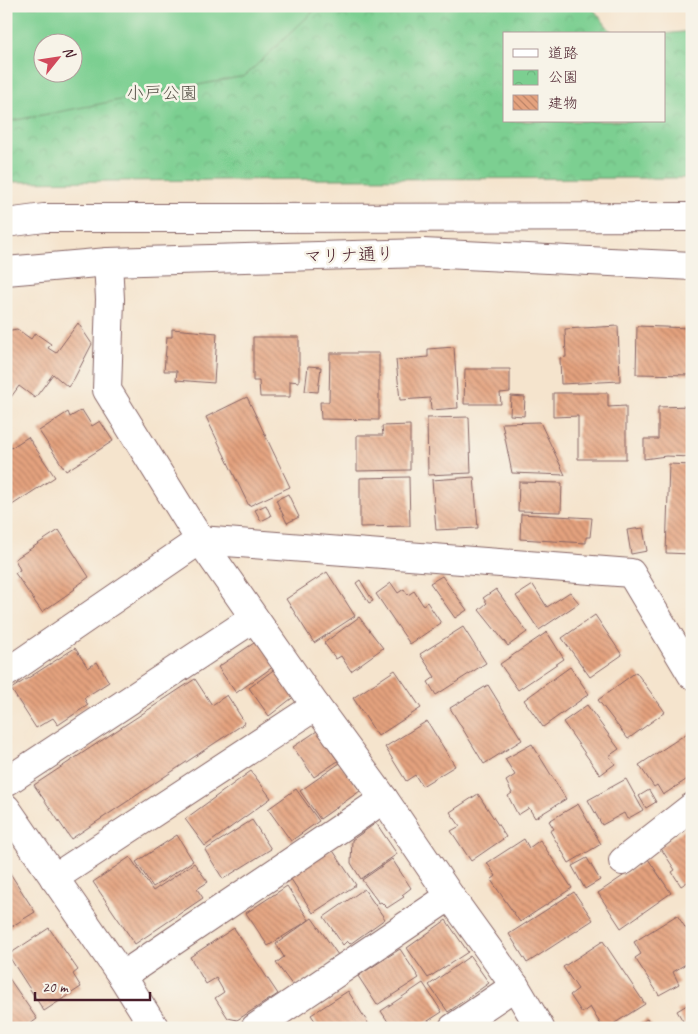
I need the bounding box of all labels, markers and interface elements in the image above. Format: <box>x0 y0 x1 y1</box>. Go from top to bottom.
north arrow <box>32 32 82 82</box>
legend <box>503 32 666 122</box>
text: N <box>59 44 80 62</box>
text: 道路 <box>548 44 578 63</box>
text: 公園 <box>548 68 578 87</box>
park label: 小戸公園 <box>126 82 198 104</box>
text: 建物 <box>548 94 578 113</box>
street label: マリナ通り <box>304 242 394 268</box>
scale bar <box>35 969 150 1001</box>
text: 20 m <box>42 978 69 997</box>

